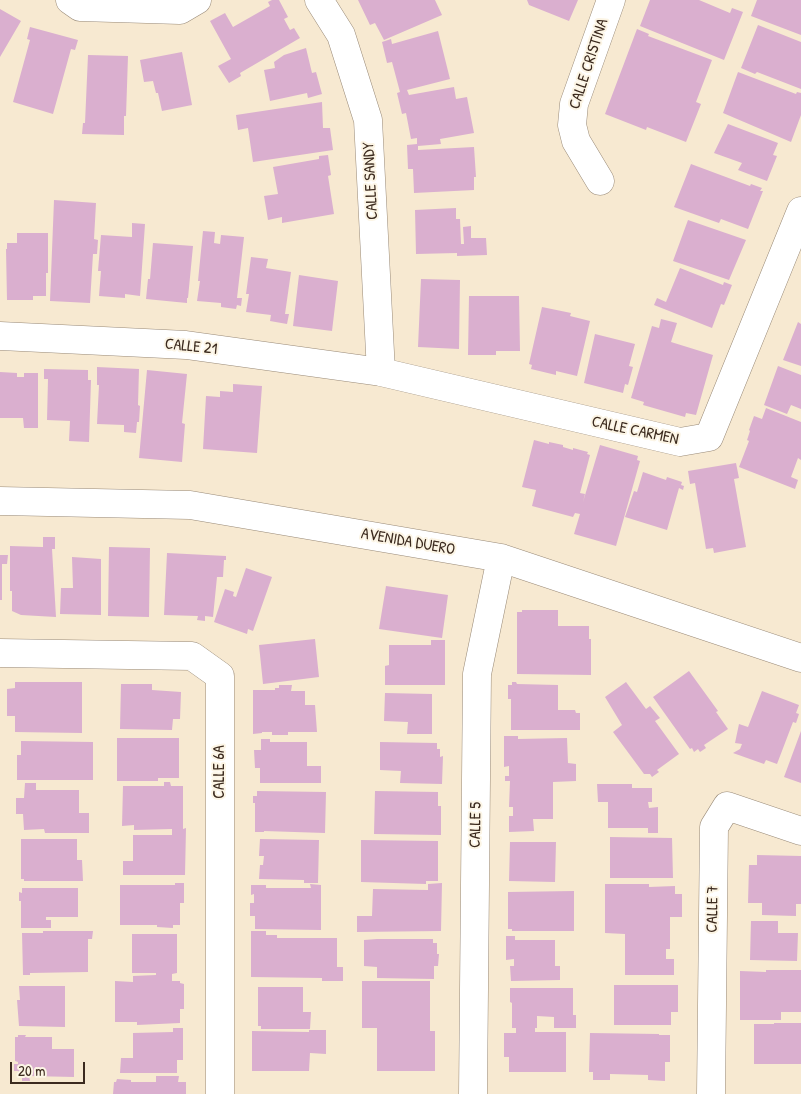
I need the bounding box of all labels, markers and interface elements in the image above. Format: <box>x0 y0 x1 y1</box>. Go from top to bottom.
street label: CALLE CRISTINA <box>565 16 613 112</box>
street label: CALLE SANDY <box>359 142 383 220</box>
street label: CALLE 21 <box>164 335 218 359</box>
street label: CALLE CARMEN <box>590 412 680 450</box>
street label: AVENIDA DUERO <box>360 524 456 560</box>
street label: CALLE 6A <box>210 745 230 799</box>
street label: CALLE 5 <box>466 802 486 848</box>
street label: CALLE 7 <box>703 885 723 933</box>
scale bar <box>12 1052 88 1084</box>
text: 20 m <box>18 1060 45 1081</box>

